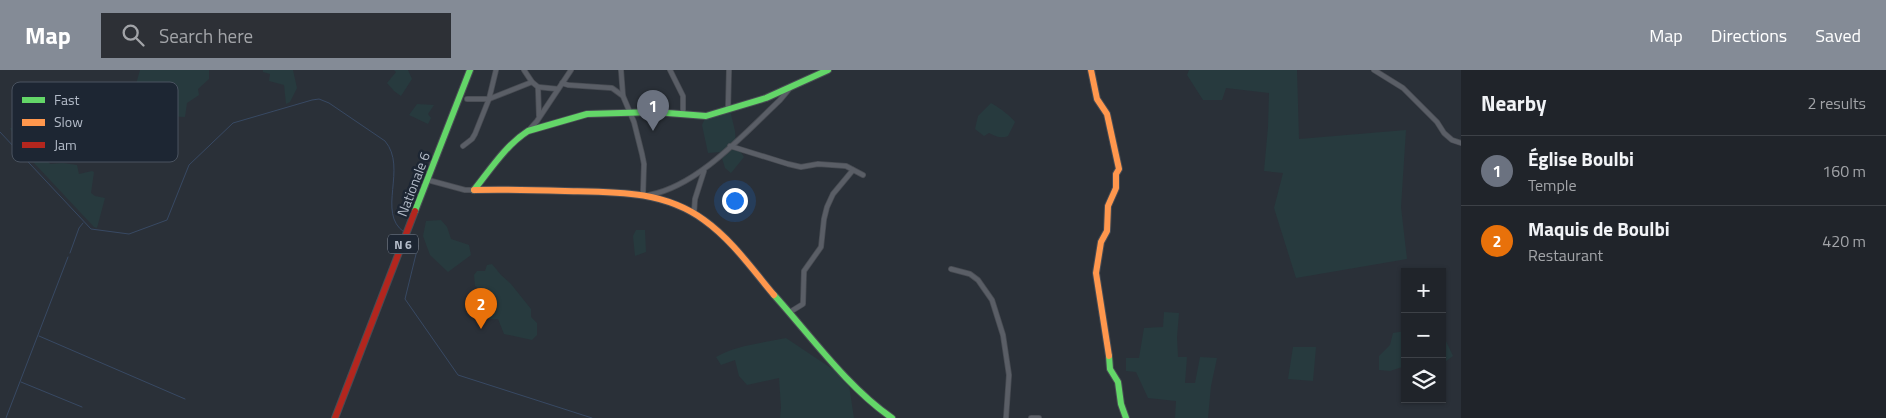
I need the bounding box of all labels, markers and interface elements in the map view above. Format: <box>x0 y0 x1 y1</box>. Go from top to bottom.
search box <box>101 13 451 58</box>
text: Map <box>25 17 71 53</box>
icon: search <box>119 21 147 49</box>
text: Search here <box>159 21 253 50</box>
text: Map <box>1649 22 1683 49</box>
text: Directions <box>1711 22 1787 49</box>
text: Saved <box>1815 22 1861 49</box>
legend <box>12 82 178 162</box>
text: Nearby <box>1481 87 1546 119</box>
text: Fast <box>54 89 79 110</box>
pin: 1 <box>637 90 669 131</box>
text: 2 results <box>1807 91 1866 115</box>
text: Slow <box>54 111 83 132</box>
text: Jam <box>54 134 77 155</box>
text: Église Boulbi <box>1528 144 1634 173</box>
street label: Nationale 6 <box>391 149 435 219</box>
text: 1 <box>1493 159 1501 183</box>
text: 160 m <box>1822 159 1866 183</box>
text: Temple <box>1528 173 1577 197</box>
your location <box>722 188 748 214</box>
text: Maquis de Boulbi <box>1528 214 1670 243</box>
text: 2 <box>1493 229 1501 253</box>
text: 420 m <box>1822 229 1866 253</box>
road number: N 6 <box>388 234 418 253</box>
text: Restaurant <box>1528 243 1603 267</box>
map controls <box>1401 268 1446 403</box>
button: + <box>1401 268 1446 313</box>
pin: 2 <box>465 288 497 329</box>
button: − <box>1401 313 1446 358</box>
button: layers <box>1401 358 1446 403</box>

